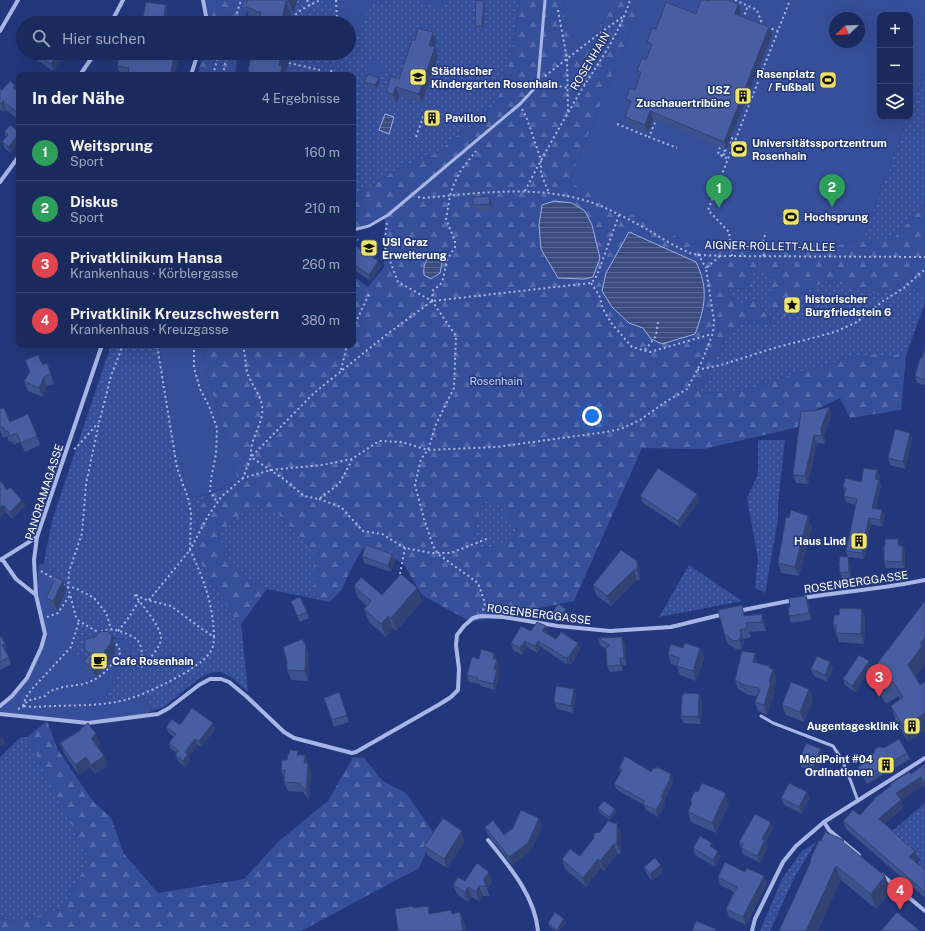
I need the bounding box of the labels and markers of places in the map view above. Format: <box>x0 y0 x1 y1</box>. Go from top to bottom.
place label: Städtischer Kindergarten Rosenhain <box>431 65 558 90</box>
school or university icon: Städtischer Kindergarten Rosenhain <box>408 67 428 87</box>
place label: Rasenplatz / Fußball <box>756 68 816 93</box>
sports icon: Rasenplatz / Fußball <box>818 70 838 90</box>
place label: USZ Zuschauertribüne <box>636 84 730 109</box>
building icon: USZ Zuschauertribüne <box>733 86 753 106</box>
building icon: Pavillon <box>422 108 442 128</box>
place label: Pavillon <box>445 112 486 124</box>
place label: Universitätssportzentrum Rosenhain <box>752 137 887 162</box>
sports icon: Universitätssportzentrum Rosenhain <box>729 139 749 159</box>
pin: 2 <box>819 174 845 207</box>
pin: 1 <box>706 175 732 208</box>
sports icon: Hochsprung <box>781 207 801 227</box>
place label: Hochsprung <box>804 211 868 223</box>
place label: USI Graz Erweiterung <box>382 236 447 261</box>
school or university icon: USI Graz Erweiterung <box>359 238 379 258</box>
place label: historischer Burgfriedstein 6 <box>805 293 891 318</box>
place icon: historischer Burgfriedstein 6 <box>782 295 802 315</box>
building icon: Haus Lind <box>849 531 869 551</box>
place label: Haus Lind <box>794 535 846 547</box>
cafe icon: Cafe Rosenhain <box>89 651 109 671</box>
place label: Cafe Rosenhain <box>112 655 194 667</box>
pin: 3 <box>866 664 892 697</box>
building icon: Augentagesklinik <box>902 716 922 736</box>
place label: Augentagesklinik <box>807 720 900 732</box>
place label: MedPoint #04 Ordinationen <box>799 753 873 778</box>
building icon: MedPoint #04 Ordinationen <box>876 755 896 775</box>
pin: 4 <box>887 877 913 910</box>

